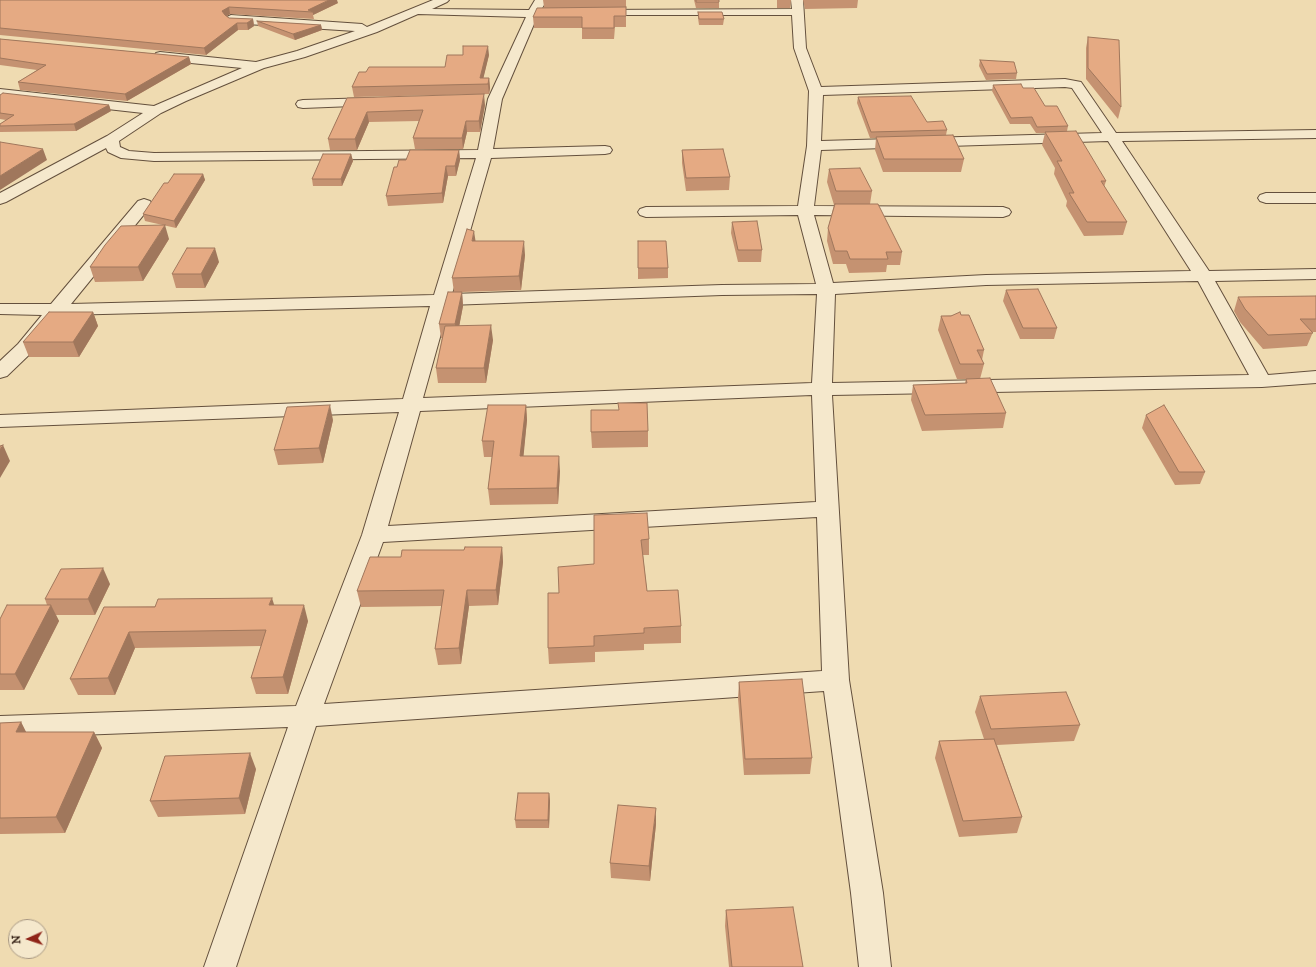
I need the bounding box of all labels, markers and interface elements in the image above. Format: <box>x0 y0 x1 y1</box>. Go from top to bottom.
north arrow <box>8 919 48 959</box>
text: N <box>10 935 24 944</box>

